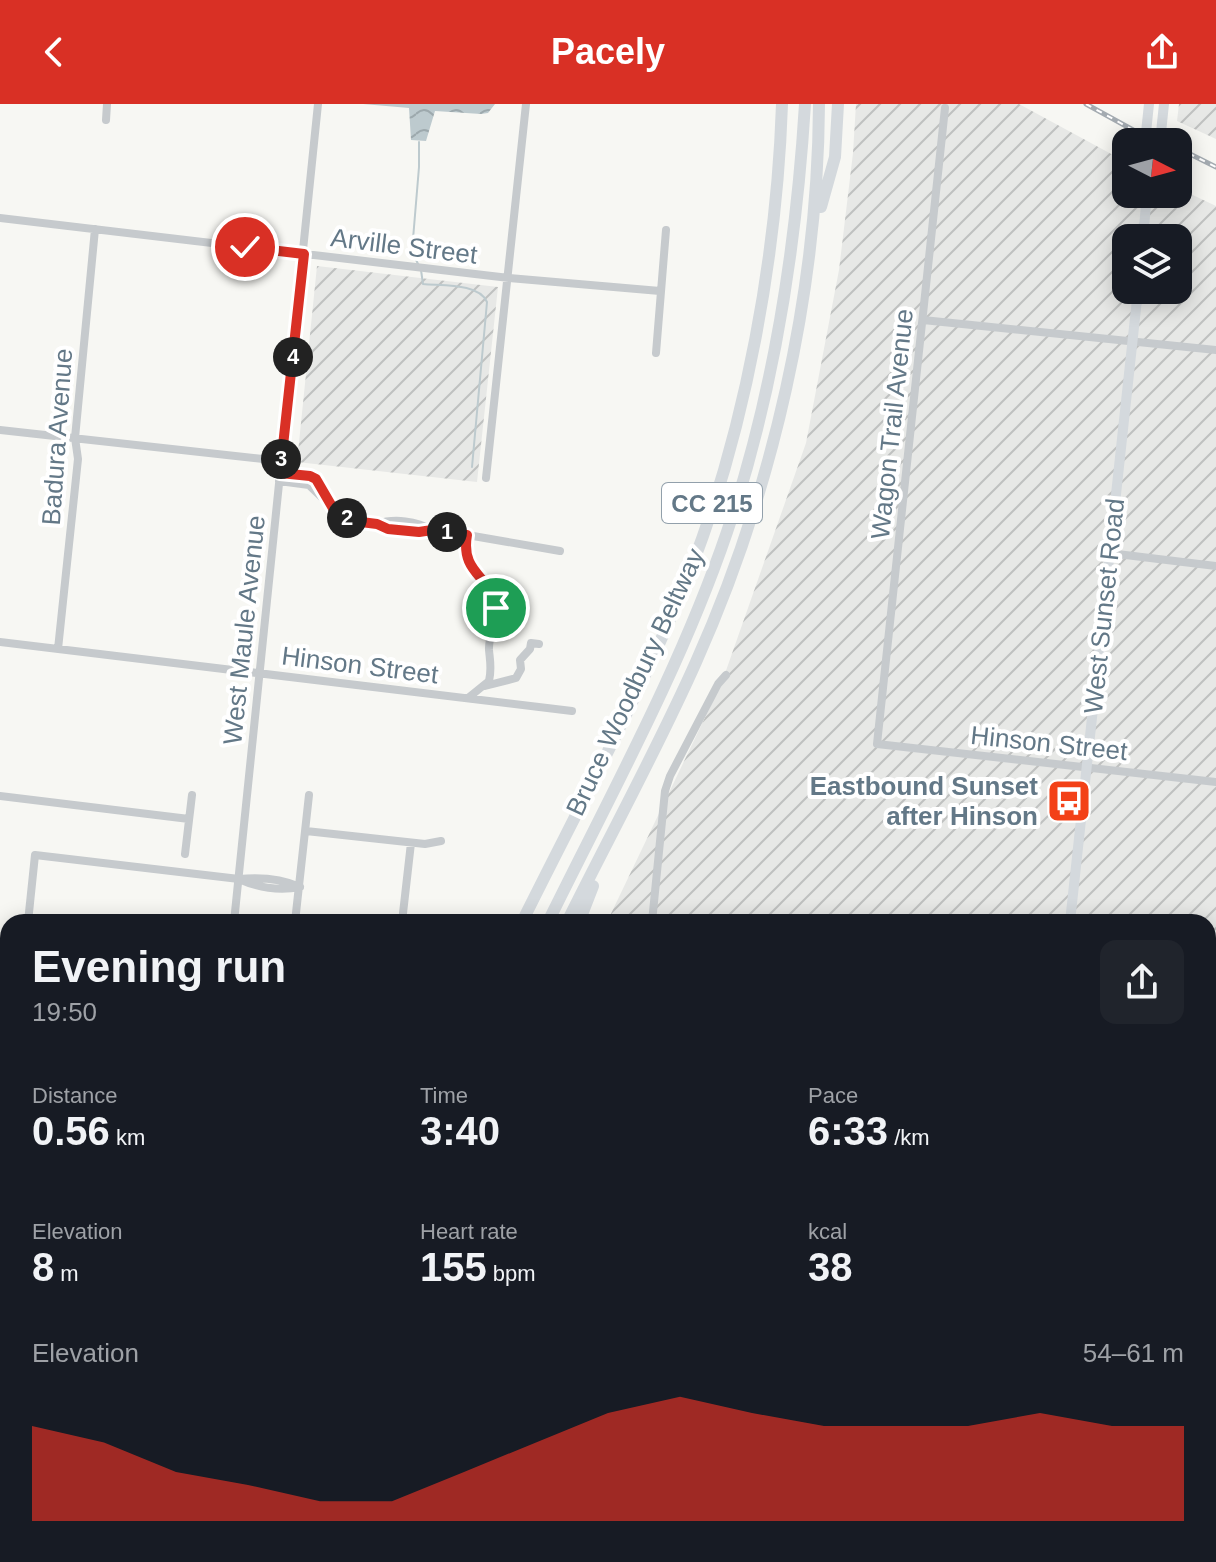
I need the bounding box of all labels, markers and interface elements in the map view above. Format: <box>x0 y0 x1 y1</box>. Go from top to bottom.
icon: back <box>32 30 76 74</box>
icon: share <box>1140 30 1184 74</box>
text: Pacely <box>551 31 665 72</box>
north arrow <box>1112 128 1192 208</box>
map controls <box>1112 128 1192 304</box>
pin <box>211 213 279 281</box>
street label: Arville Street <box>329 222 480 270</box>
button: layers <box>1112 224 1192 304</box>
icon: check <box>223 225 267 269</box>
street label: Wagon Trail Avenue <box>865 307 919 541</box>
pin: 4 <box>273 337 313 377</box>
text: 4 <box>287 344 299 369</box>
street label: Badura Avenue <box>36 347 78 527</box>
pin: 3 <box>261 439 301 479</box>
text: 3 <box>275 446 287 471</box>
road number: CC 215 <box>662 483 762 523</box>
street label: West Sunset Road <box>1078 497 1130 715</box>
pin: 2 <box>327 498 367 538</box>
text: 2 <box>341 505 353 530</box>
pin: 1 <box>427 512 467 552</box>
street label: West Maule Avenue <box>217 514 271 746</box>
text: 1 <box>441 519 453 544</box>
street label: Bruce Woodbury Beltway <box>560 544 710 820</box>
pin <box>462 574 530 642</box>
icon: arrive <box>474 586 518 630</box>
street label: Hinson Street <box>280 641 441 690</box>
street label: Hinson Street <box>969 720 1130 766</box>
place label: Eastbound Sunset after Hinson <box>810 771 1038 831</box>
bus stop icon: Eastbound Sunset after Hinson <box>1045 777 1093 825</box>
button: share <box>1100 940 1184 1024</box>
text: Evening run <box>32 942 286 991</box>
text: 19:50 <box>32 997 97 1027</box>
text: Distance <box>32 1083 118 1108</box>
text: Time <box>420 1083 468 1108</box>
text: Pace <box>808 1083 858 1108</box>
text: 0.56 <box>32 1109 110 1153</box>
text: 3:40 <box>420 1109 500 1153</box>
text: 6:33 <box>808 1109 888 1153</box>
text: km <box>110 1125 145 1150</box>
text: /km <box>888 1125 930 1150</box>
text: Elevation <box>32 1219 123 1244</box>
text: Heart rate <box>420 1219 518 1244</box>
text: kcal <box>808 1219 847 1244</box>
text: 8 <box>32 1245 54 1289</box>
text: 155 <box>420 1245 487 1289</box>
text: 38 <box>808 1245 853 1289</box>
text: m <box>54 1261 79 1286</box>
text: bpm <box>487 1261 536 1286</box>
text: Elevation <box>32 1338 139 1368</box>
text: 54–61 m <box>1083 1338 1184 1368</box>

